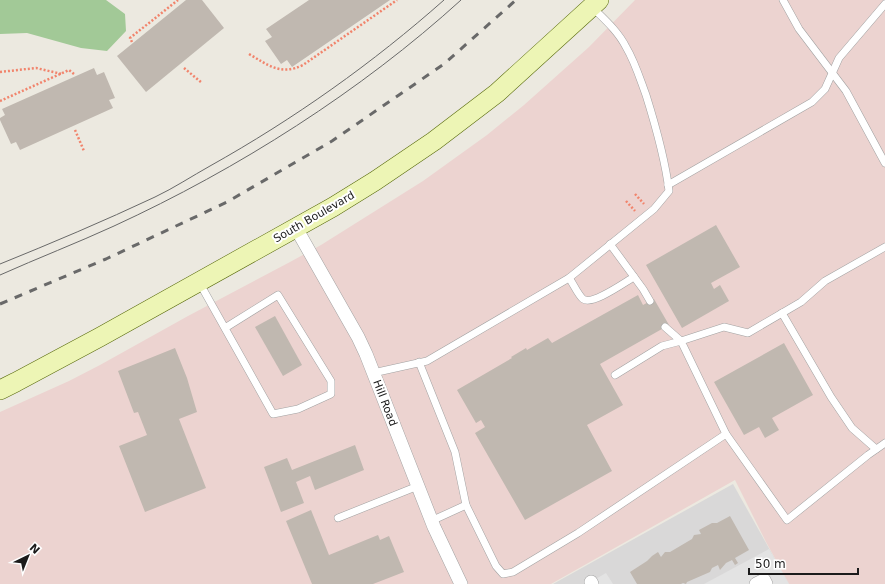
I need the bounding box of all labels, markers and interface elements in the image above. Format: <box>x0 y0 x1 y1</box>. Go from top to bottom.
street label: South Boulevard <box>271 189 357 245</box>
street label: Hill Road <box>370 378 400 428</box>
north arrow <box>8 536 48 576</box>
text: N <box>27 541 42 557</box>
scale bar <box>749 550 858 576</box>
text: 50 m <box>755 557 786 571</box>

